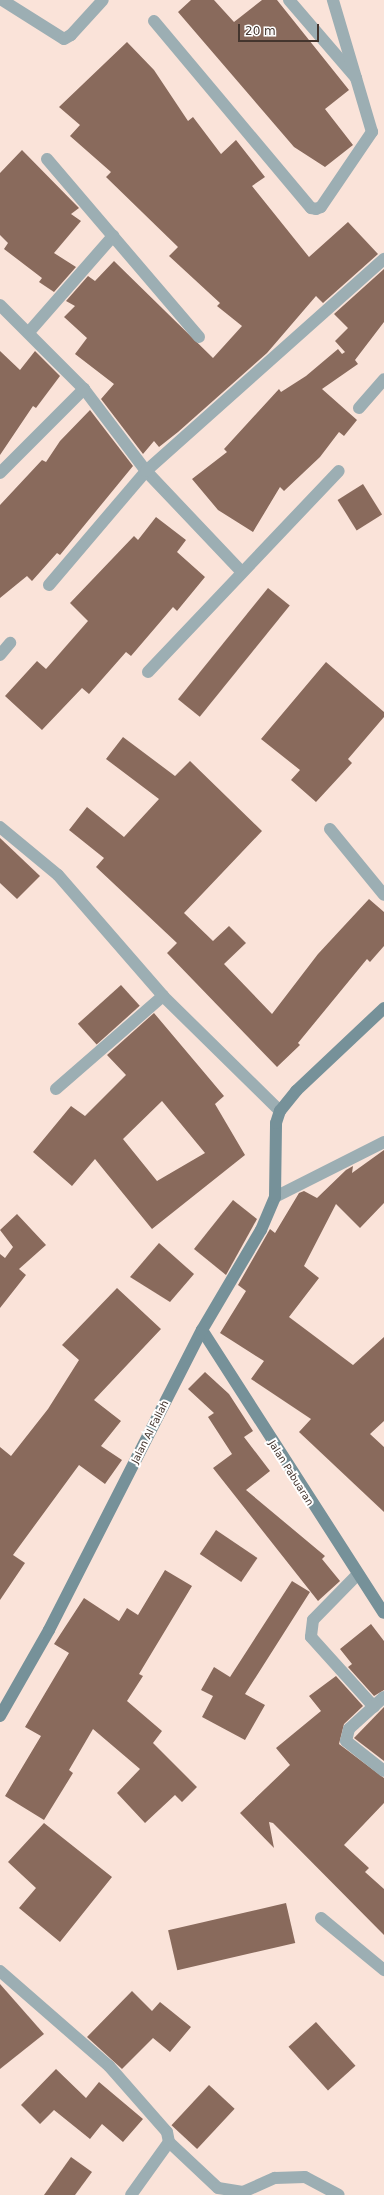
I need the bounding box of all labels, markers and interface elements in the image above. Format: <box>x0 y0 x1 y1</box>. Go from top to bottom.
scale bar <box>240 16 321 42</box>
text: 20 m <box>245 24 276 38</box>
street label: Jalan Al Fallah <box>129 1398 171 1466</box>
street label: Jalan Pabuaran <box>266 1438 316 1508</box>

